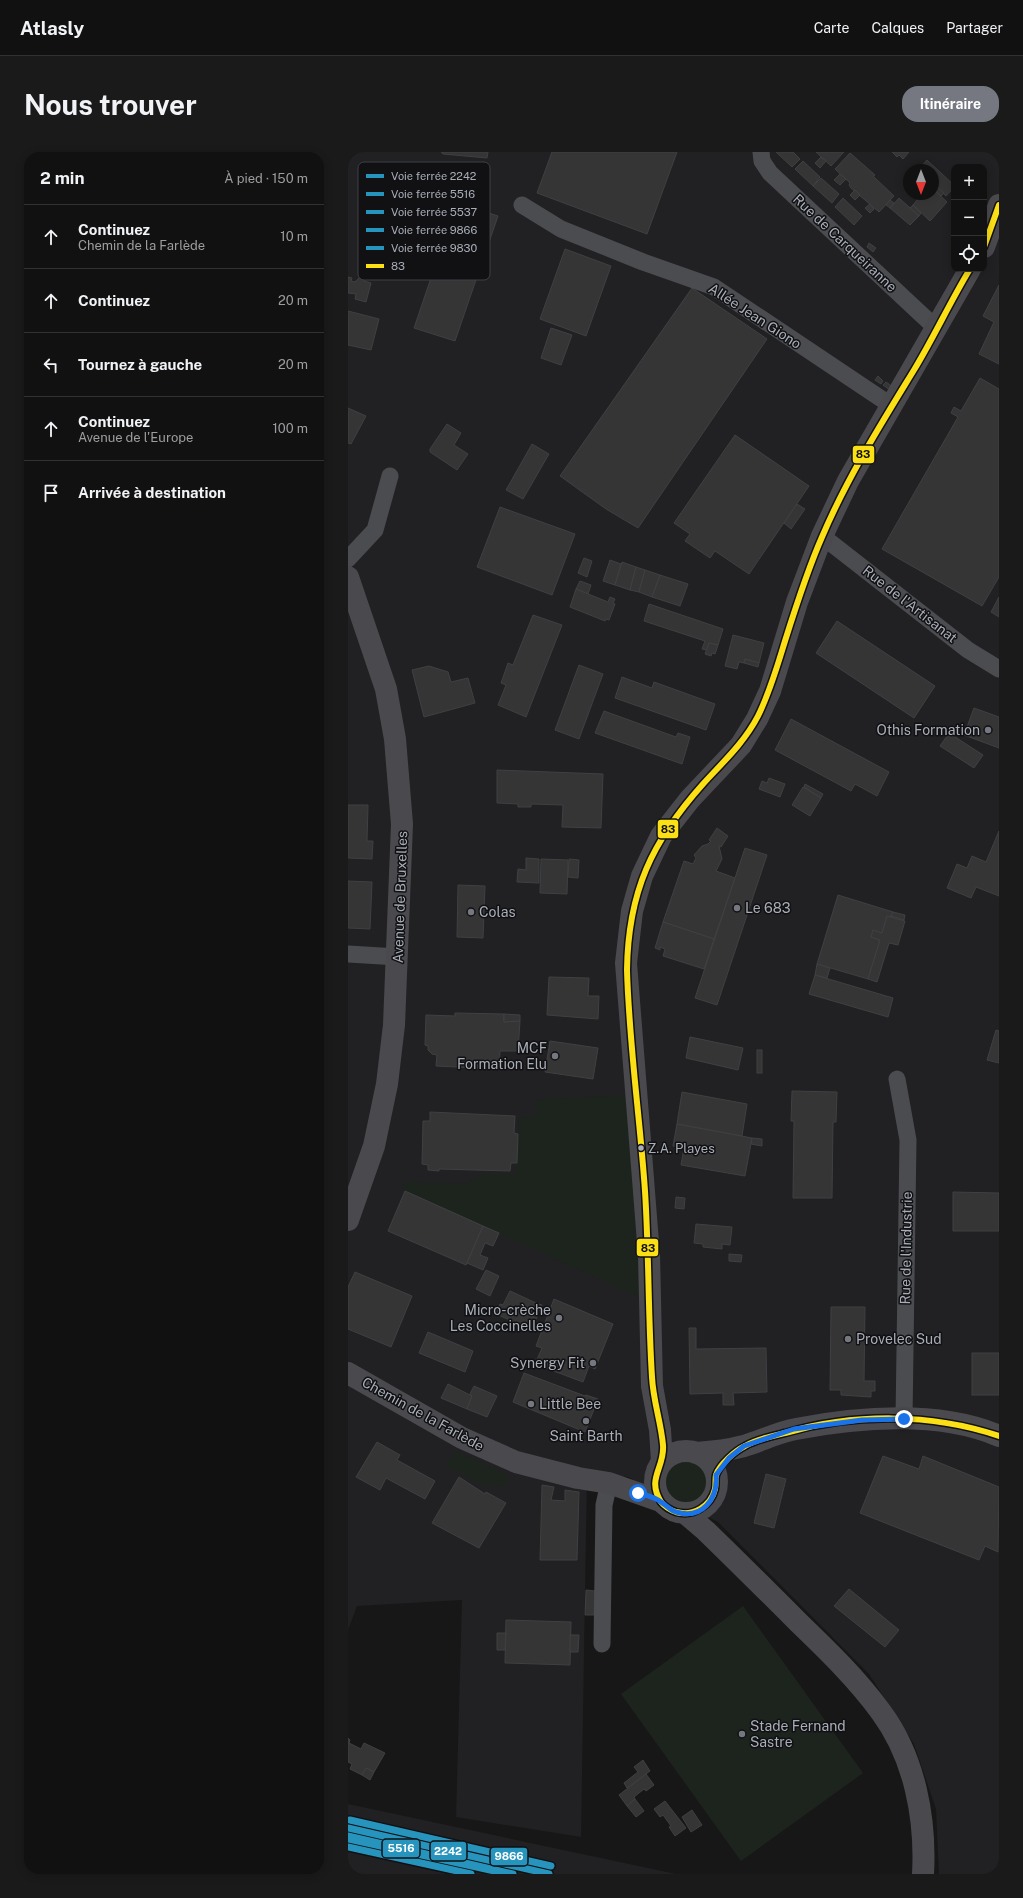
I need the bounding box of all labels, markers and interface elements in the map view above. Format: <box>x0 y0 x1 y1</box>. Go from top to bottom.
text: Atlasly <box>20 17 84 39</box>
text: Carte <box>814 20 850 36</box>
text: Calques <box>872 20 924 36</box>
text: Partager <box>946 20 1003 36</box>
button: Itinéraire <box>902 86 999 122</box>
text: Nous trouver <box>24 88 197 121</box>
legend <box>358 162 490 280</box>
north arrow <box>903 164 939 200</box>
map controls <box>951 164 987 272</box>
button: + <box>951 164 987 200</box>
text: 2 min <box>40 168 85 188</box>
text: Voie ferrée 2242 <box>391 170 477 182</box>
text: À pied · 150 m <box>224 171 308 186</box>
text: Voie ferrée 5516 <box>391 188 475 200</box>
street label: Rue de Carqueiranne <box>790 191 900 295</box>
button: − <box>951 200 987 236</box>
text: Voie ferrée 5537 <box>391 206 478 218</box>
text: Continuez <box>78 221 150 238</box>
text: Voie ferrée 9866 <box>391 224 477 236</box>
icon: ahead <box>40 226 62 248</box>
text: 10 m <box>280 229 308 244</box>
button: locate <box>951 236 987 272</box>
text: Chemin de la Farlède <box>78 238 205 253</box>
text: Voie ferrée 9830 <box>391 242 477 254</box>
text: 83 <box>391 260 405 272</box>
street label: Allée Jean Giono <box>706 280 804 352</box>
icon: ahead <box>40 290 62 312</box>
text: Continuez <box>78 292 150 309</box>
text: 20 m <box>278 293 308 308</box>
icon: left <box>40 354 62 376</box>
text: Tournez à gauche <box>78 356 202 373</box>
text: 20 m <box>278 357 308 372</box>
text: Continuez <box>78 413 150 430</box>
icon: ahead <box>40 418 62 440</box>
text: 100 m <box>272 421 308 436</box>
text: Avenue de l'Europe <box>78 430 193 445</box>
line badge: 83 <box>852 445 875 464</box>
text: 83 <box>856 448 870 460</box>
icon: arrive <box>40 482 62 504</box>
text: Arrivée à destination <box>78 484 226 501</box>
street label: Rue de l'Artisanat <box>860 562 960 646</box>
place label: Othis Formation <box>876 722 980 738</box>
marker: Othis Formation <box>983 725 993 735</box>
line badge: 83 <box>657 819 679 839</box>
text: 83 <box>661 823 675 835</box>
street label: Avenue de Bruxelles <box>390 831 410 963</box>
place label: Le 683 <box>745 900 791 916</box>
marker: Le 683 <box>732 903 742 913</box>
place label: Colas <box>479 904 515 920</box>
marker: Colas <box>466 907 476 917</box>
place label: MCF Formation Elu <box>457 1040 547 1072</box>
marker: MCF Formation Elu <box>550 1051 560 1061</box>
place label: Z.A. Playes <box>648 1141 715 1156</box>
marker: Z.A. Playes <box>636 1143 646 1153</box>
street label: Rue de l'Industrie <box>897 1191 915 1305</box>
line badge: 83 <box>636 1238 659 1257</box>
text: 83 <box>641 1242 655 1254</box>
place label: Micro-crèche Les Coccinelles <box>450 1302 551 1334</box>
marker: Micro-crèche Les Coccinelles <box>554 1313 564 1323</box>
place label: Provelec Sud <box>856 1331 942 1347</box>
marker: Provelec Sud <box>843 1334 853 1344</box>
place label: Synergy Fit <box>510 1355 585 1371</box>
marker: Synergy Fit <box>588 1358 598 1368</box>
street label: Chemin de la Farlède <box>359 1374 487 1454</box>
place label: Little Bee <box>539 1396 601 1412</box>
marker: Little Bee <box>526 1399 536 1409</box>
route end <box>895 1410 913 1428</box>
marker: Saint Barth <box>581 1416 591 1426</box>
place label: Saint Barth <box>549 1428 623 1444</box>
route start <box>629 1484 647 1502</box>
place label: Stade Fernand Sastre <box>750 1718 846 1750</box>
marker: Stade Fernand Sastre <box>737 1729 747 1739</box>
line badge: 5516 <box>382 1839 420 1858</box>
line badge: 2242 <box>430 1841 467 1861</box>
text: 5516 <box>388 1842 414 1854</box>
text: 2242 <box>434 1845 462 1857</box>
line badge: 9866 <box>490 1847 528 1866</box>
text: 9866 <box>494 1850 524 1862</box>

